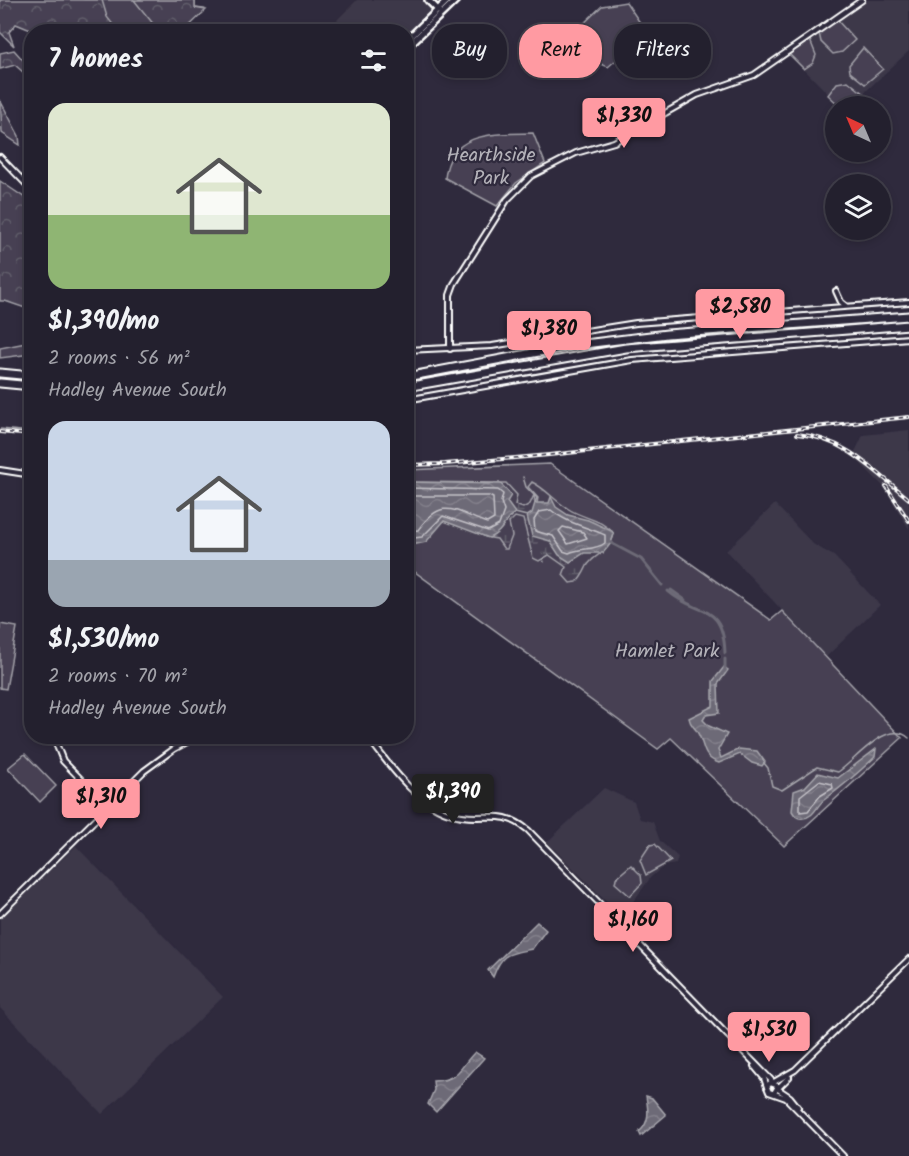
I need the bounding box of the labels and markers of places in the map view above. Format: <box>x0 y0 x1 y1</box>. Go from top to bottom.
pin: $1,330 <box>575 98 673 149</box>
pin: $2,580 <box>691 289 789 340</box>
pin: $1,380 <box>500 311 598 362</box>
pin: $1,390 <box>404 774 502 825</box>
pin: $1,310 <box>52 779 150 830</box>
pin: $1,160 <box>584 902 682 953</box>
pin: $1,530 <box>720 1012 818 1063</box>

